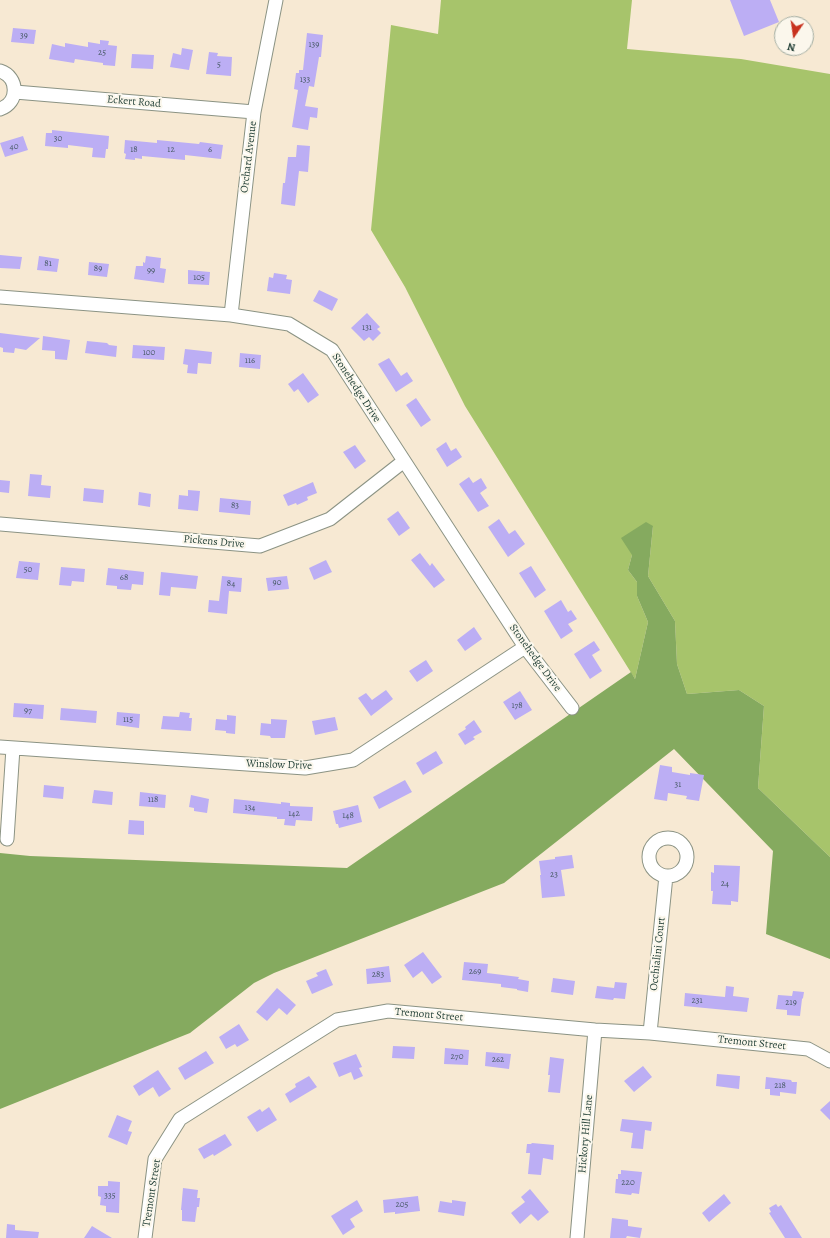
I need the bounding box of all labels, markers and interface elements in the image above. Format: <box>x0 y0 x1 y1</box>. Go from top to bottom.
north arrow <box>774 16 814 56</box>
house number: 39 <box>20 31 28 41</box>
text: N <box>786 39 797 55</box>
house number: 139 <box>309 40 319 50</box>
house number: 25 <box>98 48 106 58</box>
house number: 5 <box>217 60 221 70</box>
house number: 133 <box>300 75 310 85</box>
street label: Eckert Road <box>107 93 161 111</box>
street label: Orchard Avenue <box>238 120 260 194</box>
house number: 30 <box>54 134 62 144</box>
house number: 40 <box>10 142 18 152</box>
house number: 18 <box>130 145 138 155</box>
house number: 12 <box>167 145 175 155</box>
house number: 6 <box>208 145 212 155</box>
house number: 81 <box>44 259 52 269</box>
house number: 89 <box>94 264 102 274</box>
house number: 99 <box>147 266 155 276</box>
house number: 105 <box>193 273 205 283</box>
house number: 131 <box>362 323 372 333</box>
house number: 100 <box>143 348 155 358</box>
street label: Stonehedge Drive <box>329 351 383 425</box>
house number: 116 <box>245 356 255 366</box>
house number: 83 <box>231 501 239 511</box>
street label: Pickens Drive <box>183 533 245 551</box>
house number: 50 <box>24 565 32 575</box>
house number: 68 <box>120 573 128 583</box>
house number: 90 <box>273 578 281 588</box>
house number: 84 <box>227 579 235 589</box>
street label: Stonehedge Drive <box>506 622 564 694</box>
house number: 178 <box>511 701 523 711</box>
house number: 97 <box>24 706 32 716</box>
house number: 115 <box>123 715 133 725</box>
street label: Winslow Drive <box>246 757 312 773</box>
house number: 31 <box>675 780 681 790</box>
house number: 118 <box>148 795 158 805</box>
house number: 134 <box>245 803 255 813</box>
house number: 142 <box>288 809 300 819</box>
house number: 148 <box>342 811 354 821</box>
house number: 23 <box>550 870 558 880</box>
house number: 24 <box>721 879 729 889</box>
street label: Occhialini Court <box>648 917 668 991</box>
house number: 269 <box>469 967 481 977</box>
house number: 283 <box>372 970 384 980</box>
house number: 231 <box>691 996 703 1006</box>
house number: 219 <box>785 998 797 1008</box>
street label: Tremont Street <box>394 1005 464 1025</box>
street label: Tremont Street <box>717 1033 787 1053</box>
house number: 270 <box>451 1052 463 1062</box>
house number: 262 <box>492 1055 504 1065</box>
house number: 218 <box>774 1081 786 1091</box>
street label: Hickory Hill Lane <box>576 1094 596 1174</box>
street label: Tremont Street <box>140 1158 164 1228</box>
house number: 220 <box>621 1178 635 1188</box>
house number: 335 <box>104 1191 116 1201</box>
house number: 205 <box>396 1200 408 1210</box>

